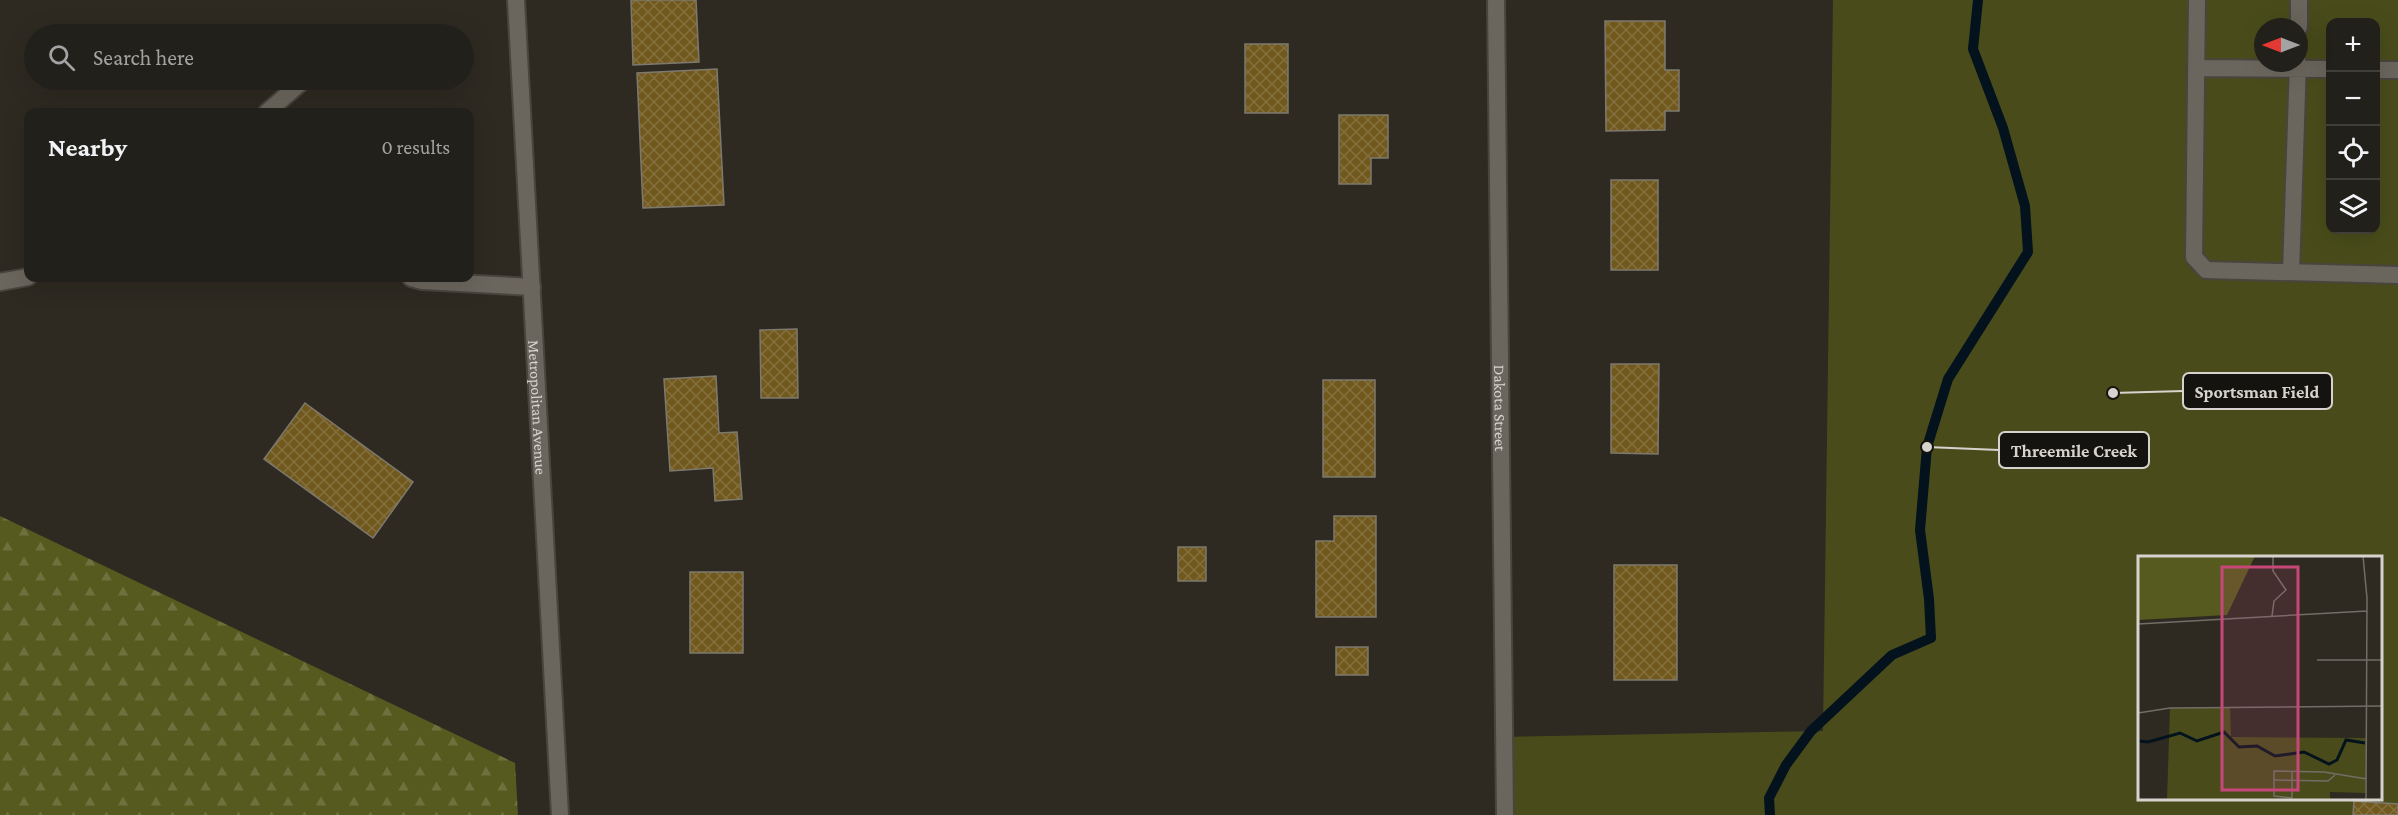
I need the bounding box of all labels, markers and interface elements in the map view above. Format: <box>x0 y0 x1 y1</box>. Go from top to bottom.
north arrow <box>2254 18 2308 72</box>
map controls <box>2326 18 2380 234</box>
button: + <box>2326 18 2380 72</box>
search box <box>24 24 474 90</box>
icon: search <box>45 41 78 74</box>
text: Search here <box>93 45 194 70</box>
button: − <box>2326 72 2380 126</box>
button: locate <box>2326 126 2380 180</box>
text: Nearby <box>48 133 127 162</box>
text: 0 results <box>381 136 450 158</box>
button: layers <box>2326 180 2380 234</box>
street label: Metropolitan Avenue <box>525 340 550 475</box>
street label: Dakota Street <box>1491 365 1509 452</box>
callout: Sportsman Field <box>2183 373 2332 409</box>
text: Sportsman Field <box>2195 382 2320 402</box>
callout: Threemile Creek <box>1999 432 2149 468</box>
text: Threemile Creek <box>2011 441 2137 461</box>
inset map <box>2138 556 2383 800</box>

